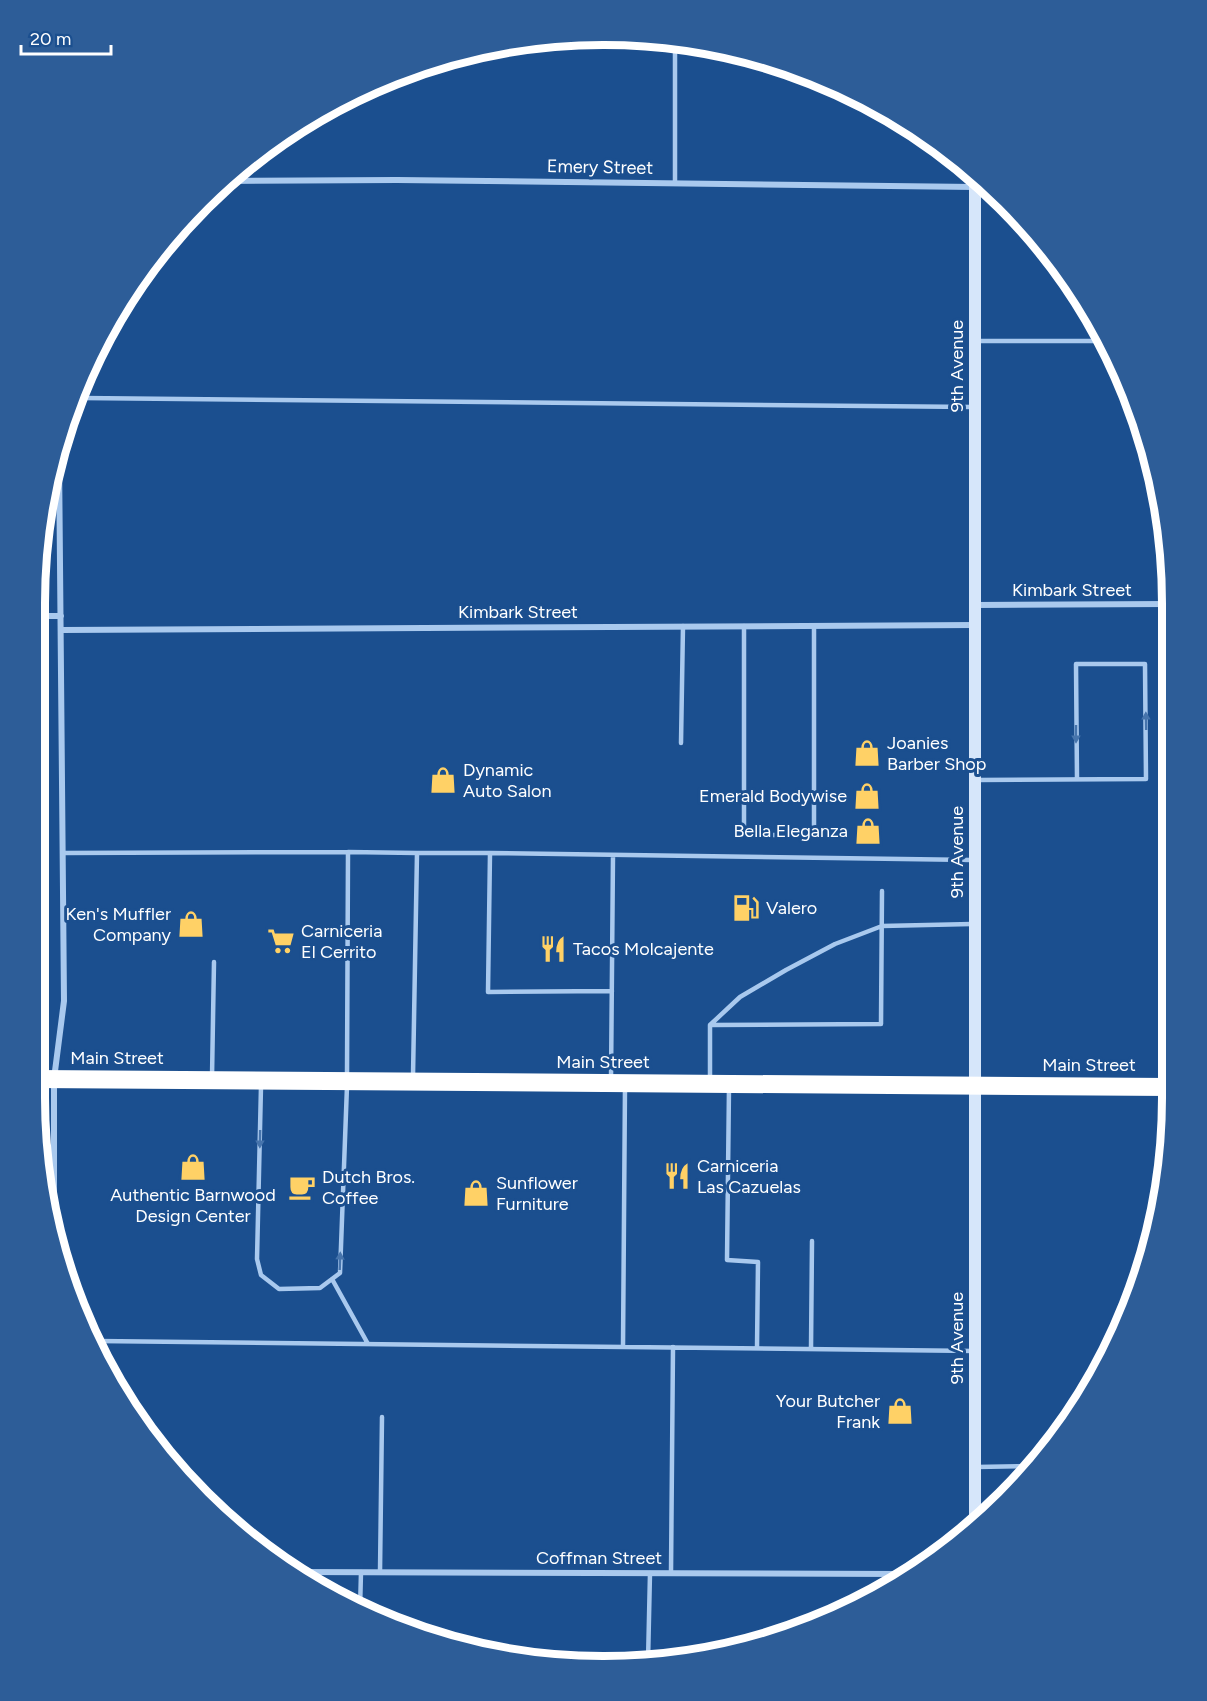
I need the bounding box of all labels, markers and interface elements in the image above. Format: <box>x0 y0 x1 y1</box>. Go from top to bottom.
scale bar <box>21 18 111 56</box>
text: 20 m <box>30 28 71 50</box>
street label: Emery Street <box>547 155 653 179</box>
street label: 9th Avenue <box>946 320 968 412</box>
street label: Kimbark Street <box>1012 579 1132 601</box>
street label: Kimbark Street <box>458 601 578 623</box>
one-way arrow <box>1141 711 1150 730</box>
one-way arrow <box>1071 724 1081 743</box>
place label: Joanies Barber Shop <box>887 732 986 775</box>
shop icon: Joanies Barber Shop <box>852 738 882 768</box>
place label: Dynamic Auto Salon <box>463 759 552 802</box>
shop icon: Dynamic Auto Salon <box>428 765 458 795</box>
shop icon: Emerald Bodywise <box>852 781 882 811</box>
place label: Emerald Bodywise <box>699 785 847 807</box>
street label: 9th Avenue <box>946 806 968 898</box>
shop icon: Bella Eleganza <box>853 816 883 846</box>
place label: Bella Eleganza <box>733 820 848 842</box>
fuel station icon: Valero <box>731 893 761 923</box>
place label: Valero <box>766 897 817 919</box>
place label: Ken's Muffler Company <box>65 903 172 946</box>
shop icon: Ken's Muffler Company <box>176 909 206 939</box>
place label: Carniceria El Cerrito <box>301 920 382 963</box>
supermarket icon: Carniceria El Cerrito <box>266 926 296 956</box>
restaurant icon: Tacos Molcajente <box>538 934 568 964</box>
place label: Tacos Molcajente <box>573 938 714 960</box>
street label: Main Street <box>70 1047 164 1069</box>
street label: Main Street <box>556 1051 650 1073</box>
street label: Main Street <box>1042 1054 1136 1076</box>
one-way arrow <box>255 1130 265 1149</box>
shop icon: Authentic Barnwood Design Center <box>178 1152 208 1182</box>
place label: Carniceria Las Cazuelas <box>697 1155 801 1198</box>
restaurant icon: Carniceria Las Cazuelas <box>662 1161 692 1191</box>
place label: Dutch Bros. Coffee <box>322 1166 415 1209</box>
cafe icon: Dutch Bros. Coffee <box>287 1172 317 1202</box>
place label: Sunflower Furniture <box>496 1172 578 1215</box>
shop icon: Sunflower Furniture <box>461 1178 491 1208</box>
place label: Authentic Barnwood Design Center <box>110 1184 276 1227</box>
one-way arrow <box>335 1251 345 1270</box>
street label: 9th Avenue <box>946 1292 968 1384</box>
place label: Your Butcher Frank <box>776 1390 880 1433</box>
shop icon: Your Butcher Frank <box>885 1396 915 1426</box>
street label: Coffman Street <box>536 1547 662 1569</box>

